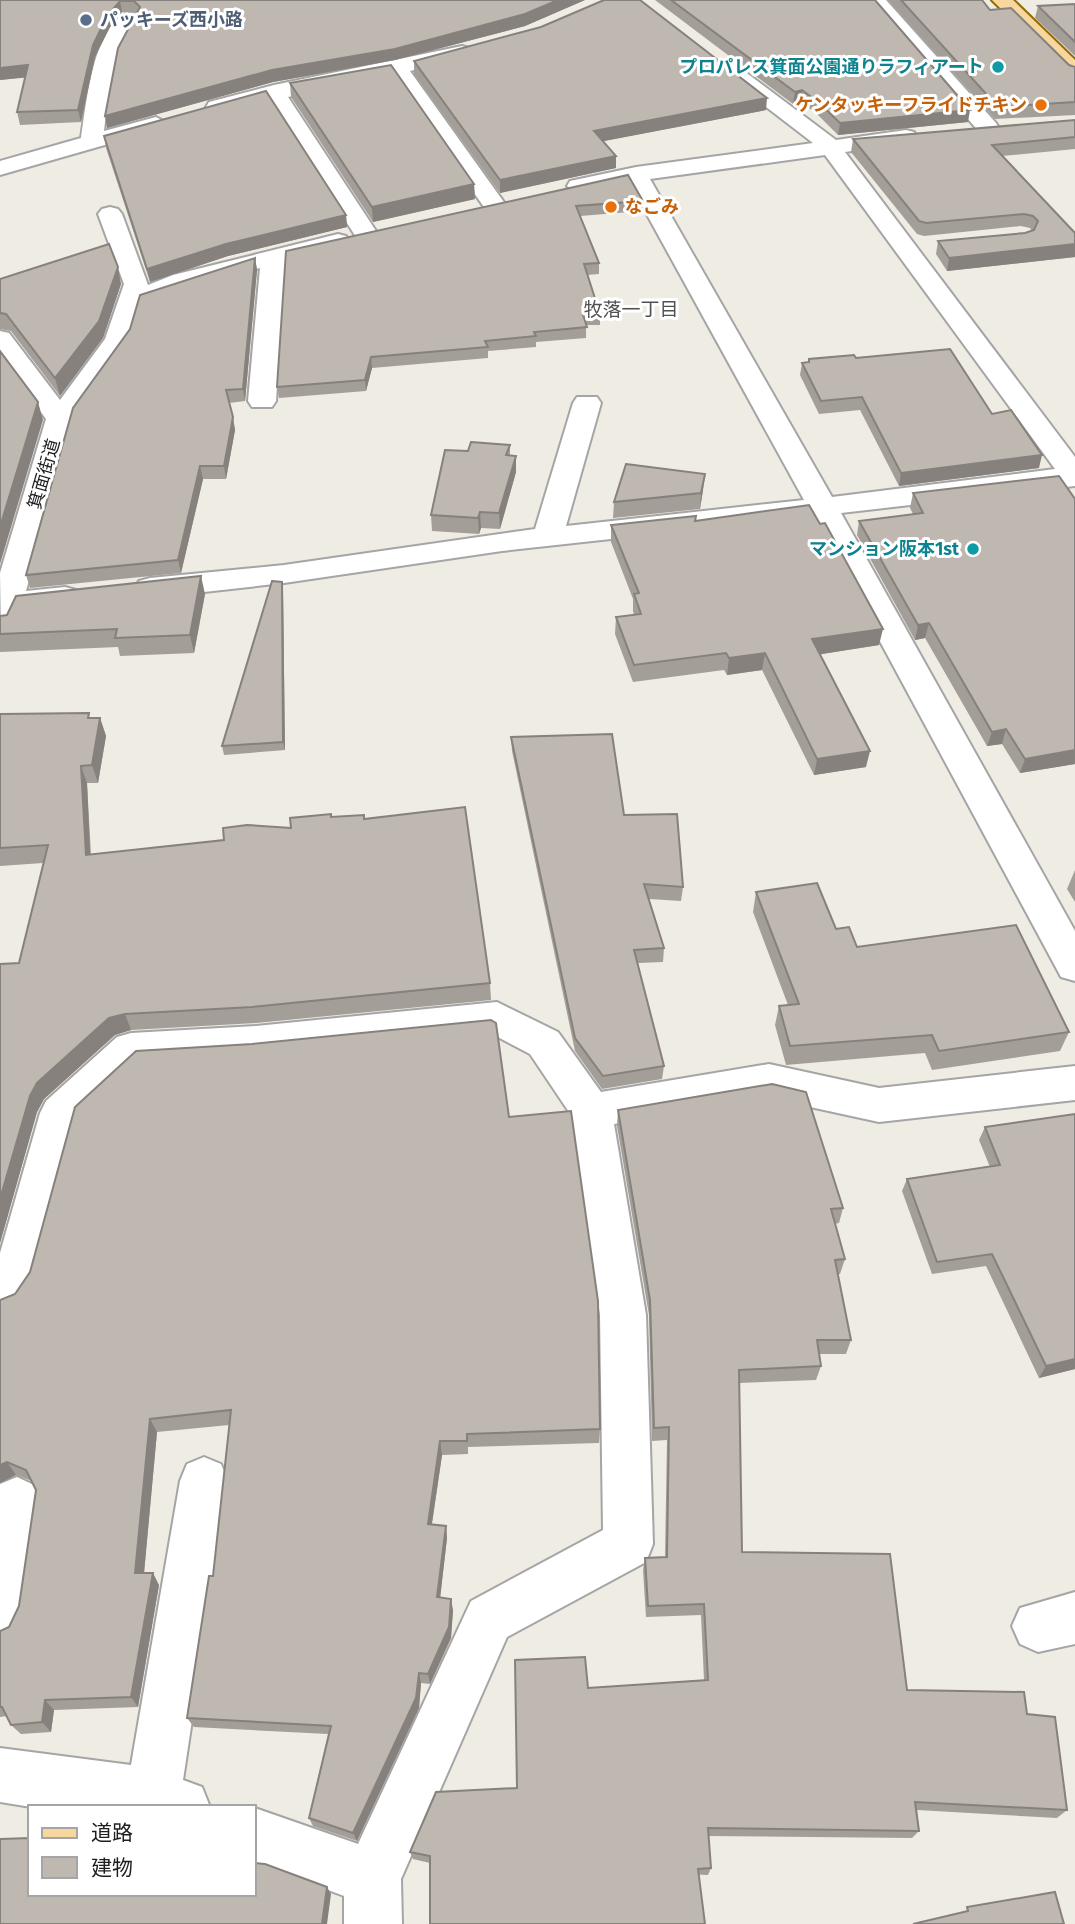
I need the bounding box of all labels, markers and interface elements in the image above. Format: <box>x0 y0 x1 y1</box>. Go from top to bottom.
place label: パッキーズ西小路 <box>100 9 243 31</box>
marker: パッキーズ西小路 <box>78 12 94 28</box>
place label: プロパレス箕面公園通りラフィアート <box>679 56 984 78</box>
marker: プロパレス箕面公園通りラフィアート <box>990 59 1006 75</box>
place label: ケンタッキーフライドチキン <box>795 94 1027 116</box>
marker: ケンタッキーフライドチキン <box>1033 97 1049 113</box>
place label: なごみ <box>625 196 679 218</box>
marker: なごみ <box>603 199 619 215</box>
district label: 牧落一丁目 <box>583 298 679 321</box>
street label: 箕面街道 <box>24 436 64 512</box>
place label: マンション阪本1st <box>809 538 960 560</box>
marker: マンション阪本1st <box>965 541 981 557</box>
legend <box>28 1805 256 1896</box>
text: 道路 <box>91 1820 133 1846</box>
text: 建物 <box>91 1855 133 1881</box>

